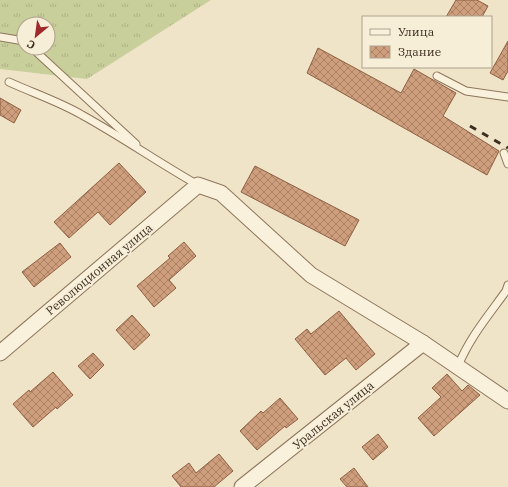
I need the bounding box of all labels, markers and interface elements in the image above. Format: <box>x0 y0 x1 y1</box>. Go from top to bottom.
north arrow <box>16 16 56 56</box>
legend <box>362 16 492 68</box>
text: Улица <box>398 24 435 39</box>
text: С <box>25 37 38 53</box>
text: Здание <box>398 44 441 59</box>
street label: Революционная улица <box>43 220 156 318</box>
street label: Уральская улица <box>289 377 377 452</box>

